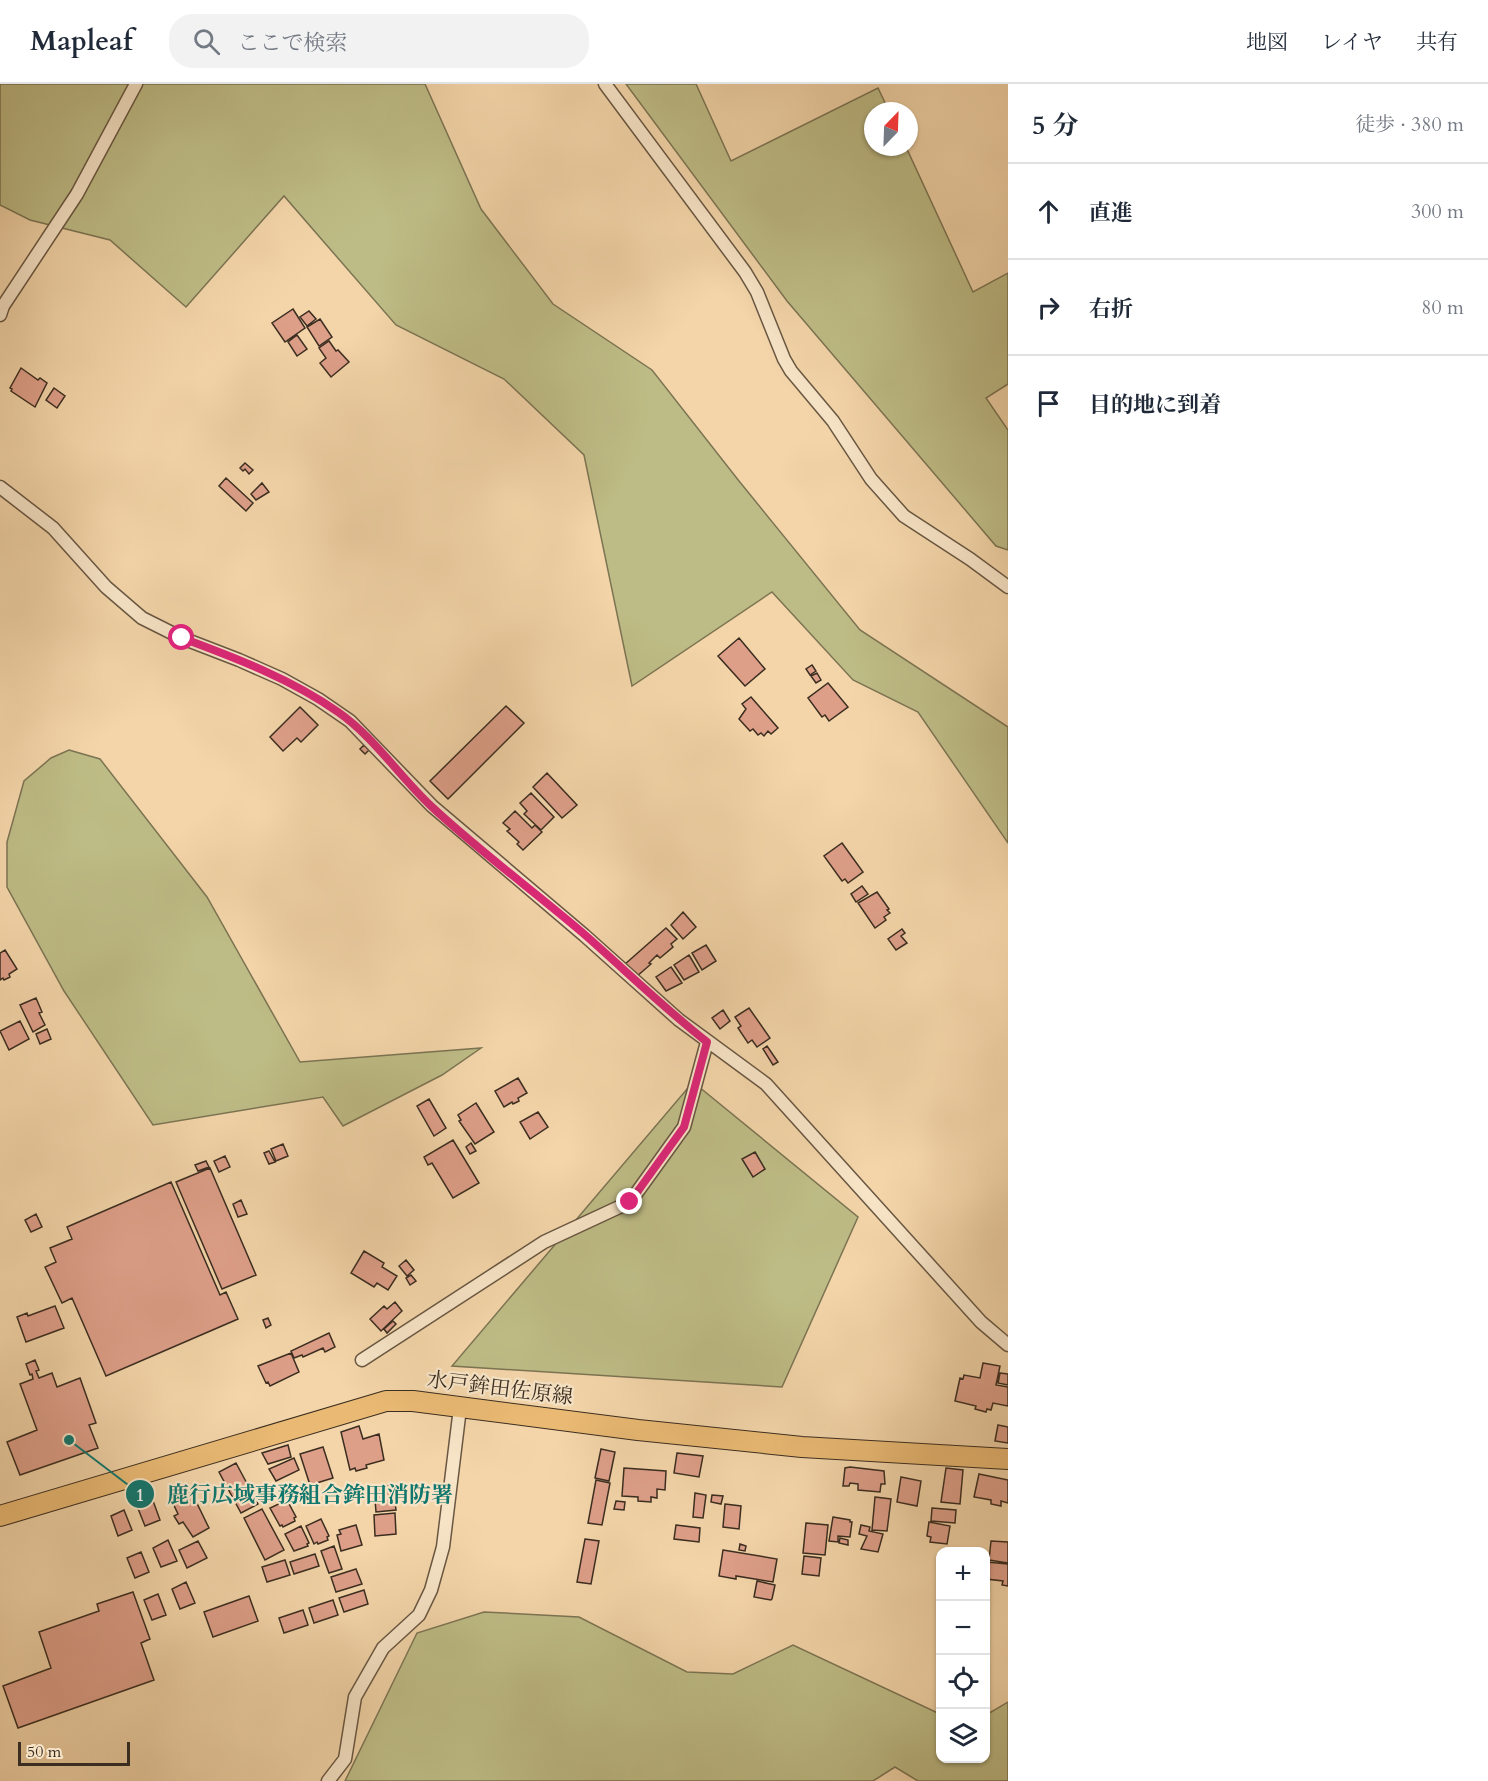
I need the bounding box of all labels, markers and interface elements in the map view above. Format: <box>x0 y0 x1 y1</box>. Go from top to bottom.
search box <box>169 14 589 68</box>
text: Mapleaf <box>30 22 133 60</box>
icon: search <box>190 25 223 58</box>
text: ここで検索 <box>238 28 348 58</box>
text: 地図 <box>1246 28 1288 57</box>
text: レイヤ <box>1321 28 1383 57</box>
text: 共有 <box>1416 28 1458 57</box>
north arrow <box>864 102 918 156</box>
text: 5 分 <box>1032 108 1078 143</box>
text: 徒歩 · 380 m <box>1355 111 1464 138</box>
icon: ahead <box>1032 195 1065 228</box>
text: 直進 <box>1089 198 1133 228</box>
text: 300 m <box>1411 198 1464 225</box>
icon: right <box>1032 291 1065 324</box>
text: 右折 <box>1089 294 1133 324</box>
text: 80 m <box>1421 294 1464 321</box>
icon: arrive <box>1032 387 1065 420</box>
text: 目的地に到着 <box>1089 390 1221 420</box>
route start <box>168 624 194 650</box>
route end <box>616 1188 642 1214</box>
street label: 水戸鉾田佐原線 <box>425 1365 575 1412</box>
callout: 鹿行広域事務組合鉾田消防署 <box>125 1474 465 1514</box>
text: 鹿行広域事務組合鉾田消防署 <box>167 1480 453 1510</box>
text: 1 <box>135 1483 145 1508</box>
map controls <box>936 1547 990 1763</box>
button: + <box>936 1547 990 1601</box>
button: − <box>936 1601 990 1655</box>
button: locate <box>936 1655 990 1709</box>
button: layers <box>936 1709 990 1763</box>
scale bar <box>18 1739 130 1766</box>
text: 50 m <box>27 1741 61 1763</box>

